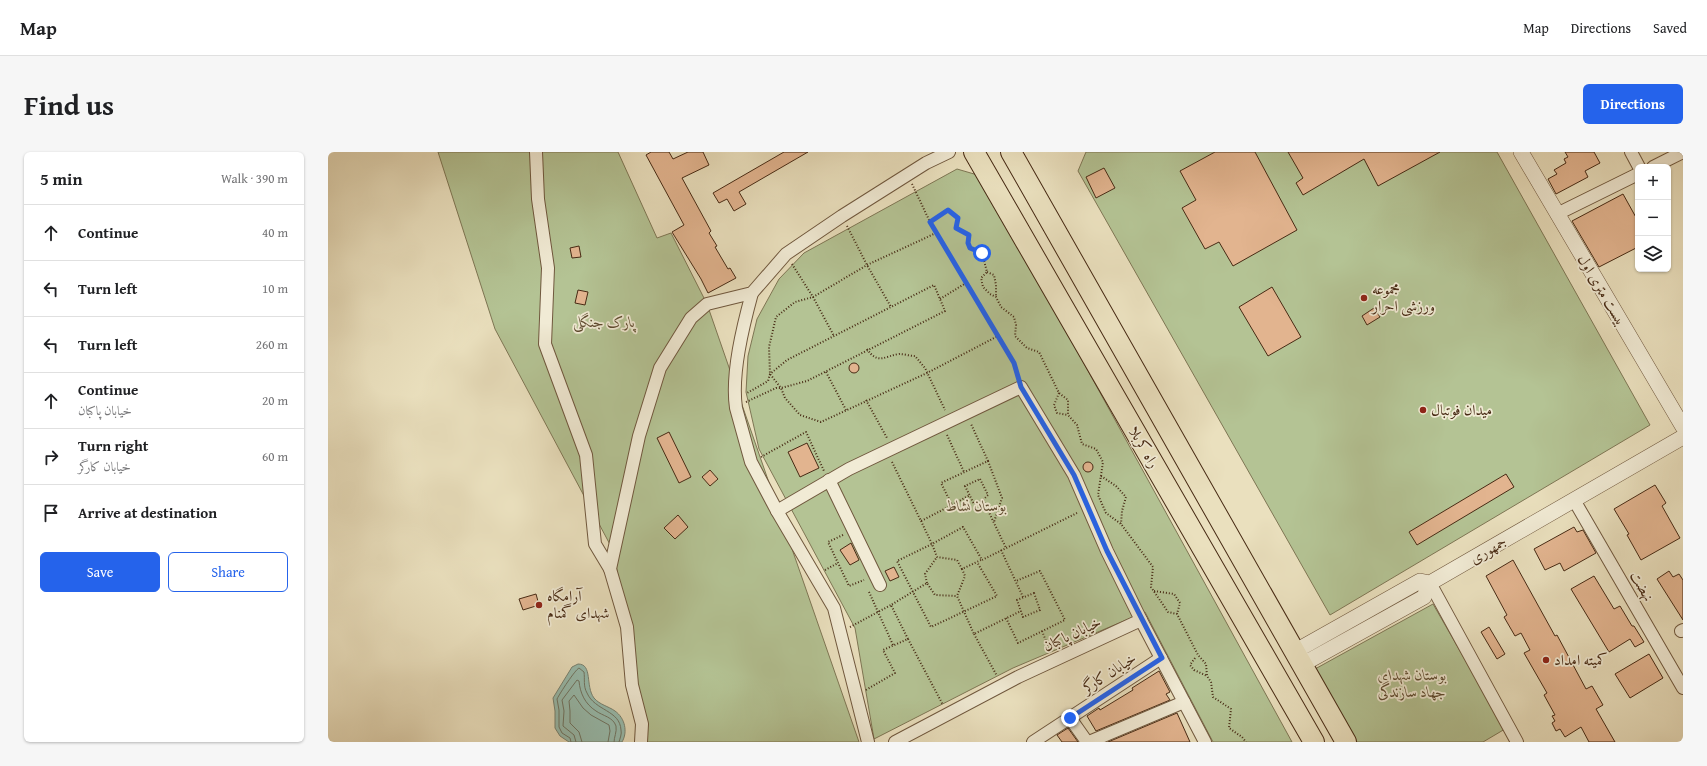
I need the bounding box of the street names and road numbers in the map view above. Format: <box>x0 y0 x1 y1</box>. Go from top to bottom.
street label: بیست متری اول <box>1573 250 1632 329</box>
street label: راه کربلا <box>1124 422 1165 472</box>
street label: جمهوری <box>1465 531 1510 569</box>
street label: نهضت <box>1625 567 1660 605</box>
street label: خیابان پاکبان <box>1039 611 1105 657</box>
street label: خیابان کارگر <box>1076 647 1140 699</box>

